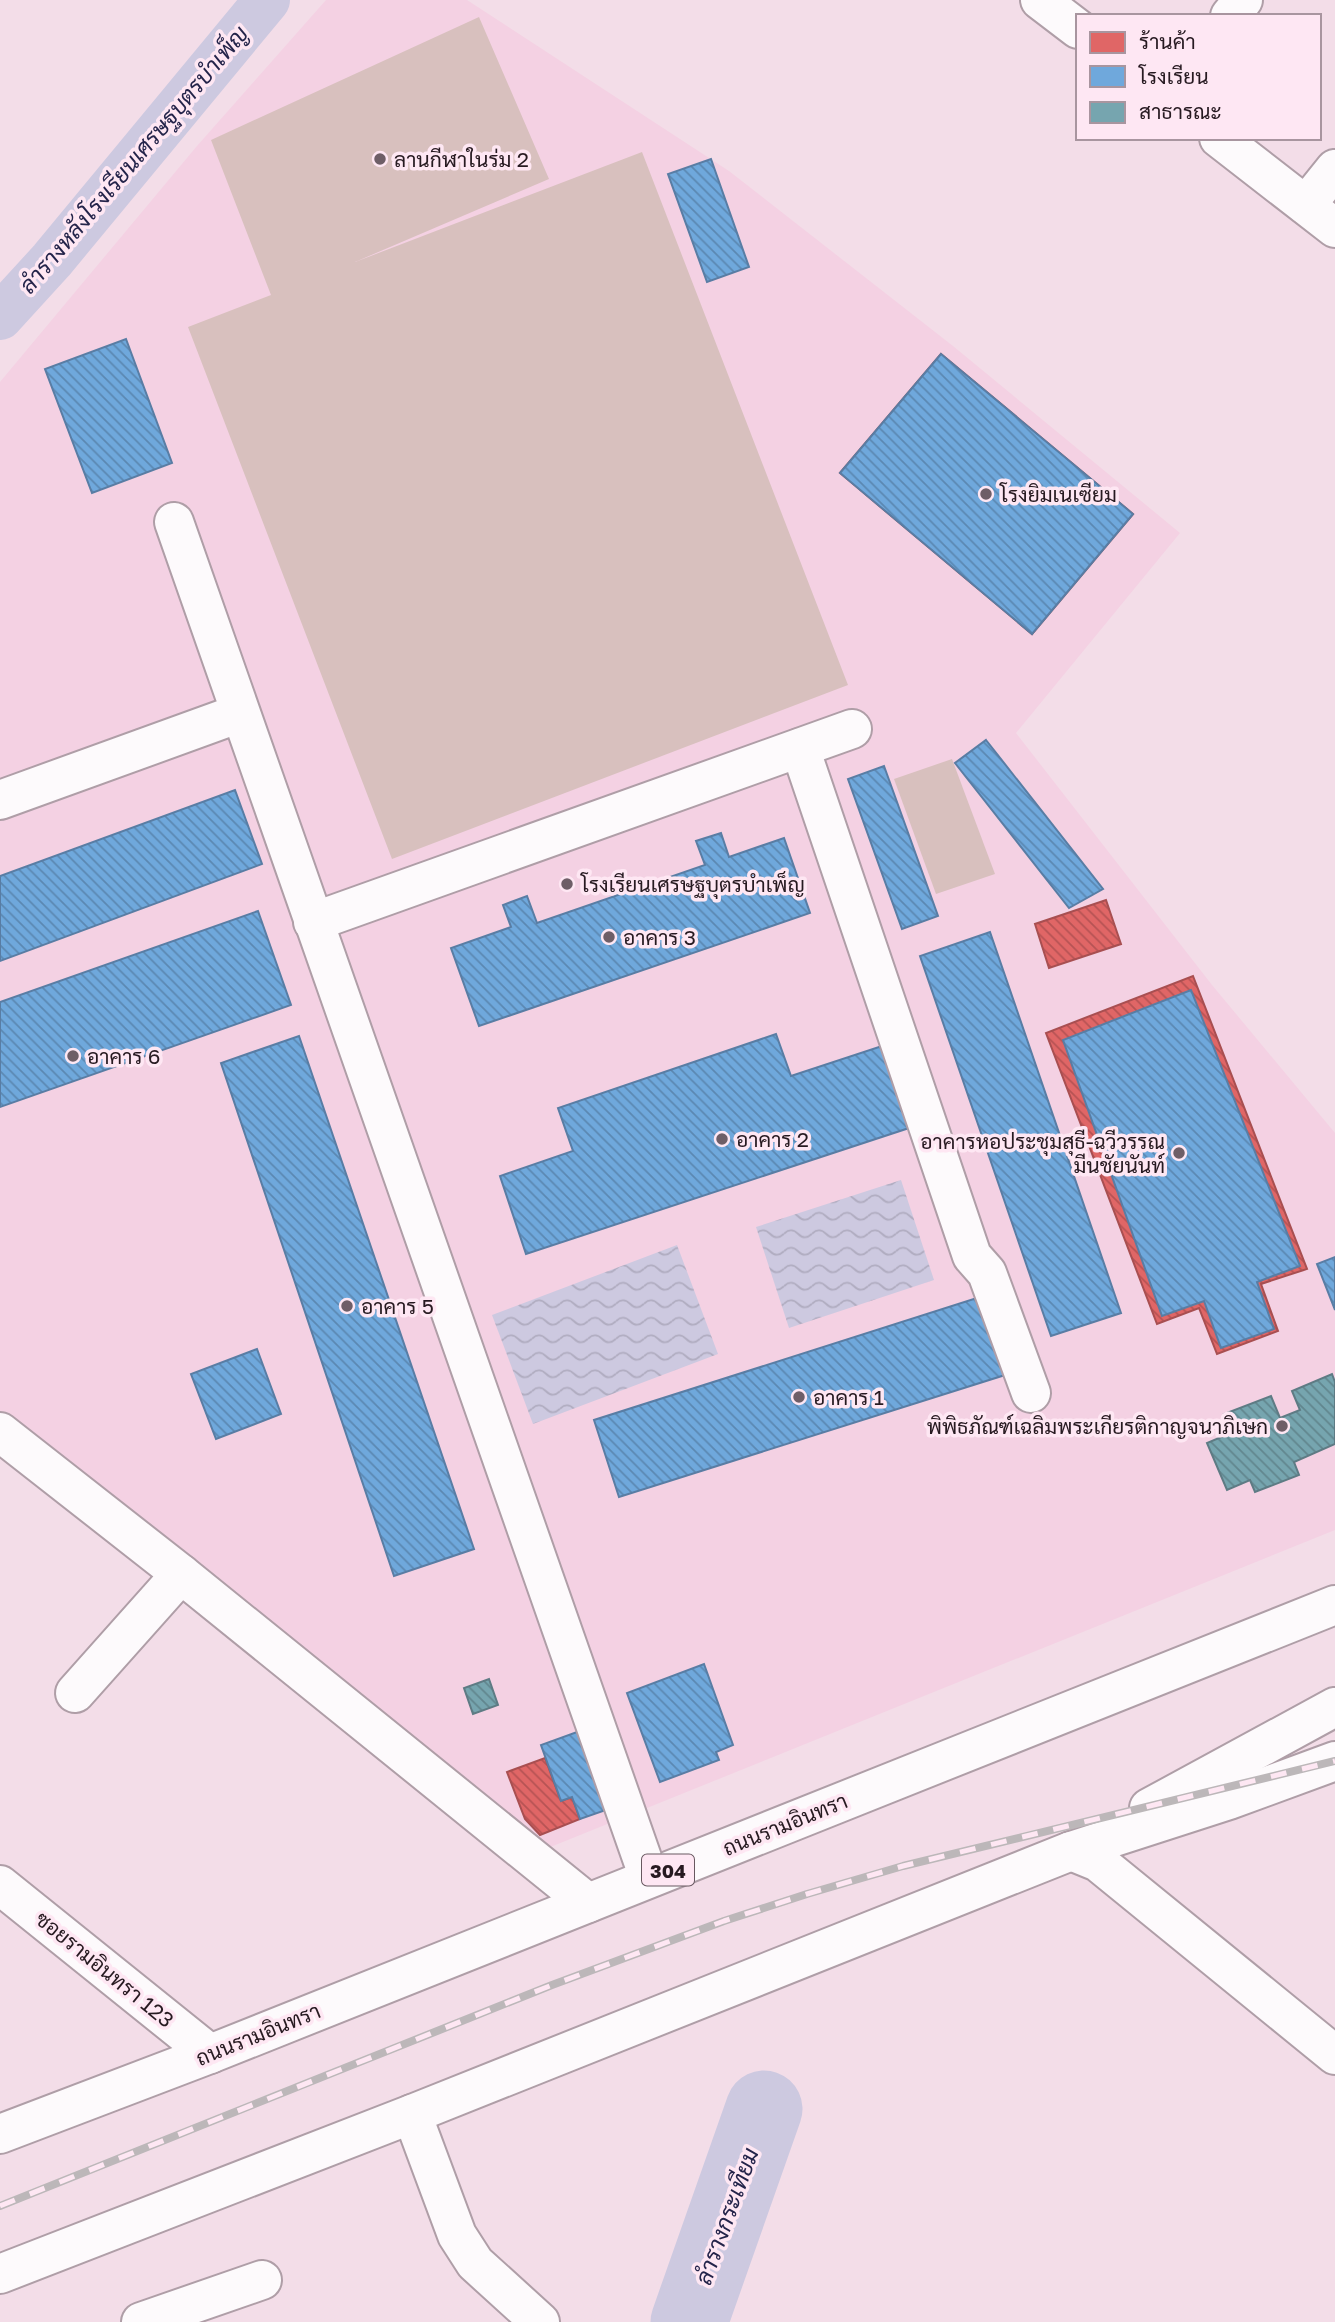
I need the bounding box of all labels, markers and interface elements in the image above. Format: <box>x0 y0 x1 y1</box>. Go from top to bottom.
legend <box>1076 14 1321 140</box>
water label: ลำรางหลังโรงเรียนเศรษฐบุตรบำเพ็ญ <box>11 18 256 300</box>
text: ร้านค้า <box>1139 28 1196 54</box>
text: โรงเรียน <box>1138 63 1209 89</box>
text: สาธารณะ <box>1139 98 1222 124</box>
place label: ลานกีฬาในร่ม 2 <box>394 146 529 172</box>
marker: ลานกีฬาในร่ม 2 <box>372 151 388 167</box>
place label: โรงยิมเนเซียม <box>999 481 1117 507</box>
marker: โรงยิมเนเซียม <box>978 486 994 502</box>
place label: โรงเรียนเศรษฐบุตรบำเพ็ญ <box>580 870 805 899</box>
marker: โรงเรียนเศรษฐบุตรบำเพ็ญ <box>559 876 575 892</box>
place label: อาคาร 3 <box>623 924 696 950</box>
marker: อาคาร 3 <box>601 929 617 945</box>
place label: อาคาร 6 <box>87 1043 160 1069</box>
marker: อาคาร 6 <box>65 1048 81 1064</box>
place label: อาคาร 2 <box>736 1126 809 1152</box>
place label: อาคารหอประชุมสุธี-ฉวีวรรณ มีนชัยนันท์ <box>920 1128 1165 1178</box>
marker: อาคาร 2 <box>714 1131 730 1147</box>
marker: อาคารหอประชุมสุธี-ฉวีวรรณ มีนชัยนันท์ <box>1171 1145 1187 1161</box>
place label: อาคาร 5 <box>361 1293 434 1319</box>
marker: อาคาร 5 <box>339 1298 355 1314</box>
place label: อาคาร 1 <box>813 1384 884 1410</box>
marker: อาคาร 1 <box>791 1389 807 1405</box>
place label: พิพิธภัณฑ์เฉลิมพระเกียรติกาญจนาภิเษก <box>927 1413 1268 1439</box>
marker: พิพิธภัณฑ์เฉลิมพระเกียรติกาญจนาภิเษก <box>1274 1418 1290 1434</box>
street label: ถนนรามอินทรา <box>719 1787 851 1861</box>
road number: 304 <box>642 1854 694 1886</box>
street label: ซอยรามอินทรา 123 <box>31 1905 179 2033</box>
street label: ถนนรามอินทรา <box>192 1997 324 2071</box>
water label: ลำรางกระเทียม <box>688 2144 764 2288</box>

